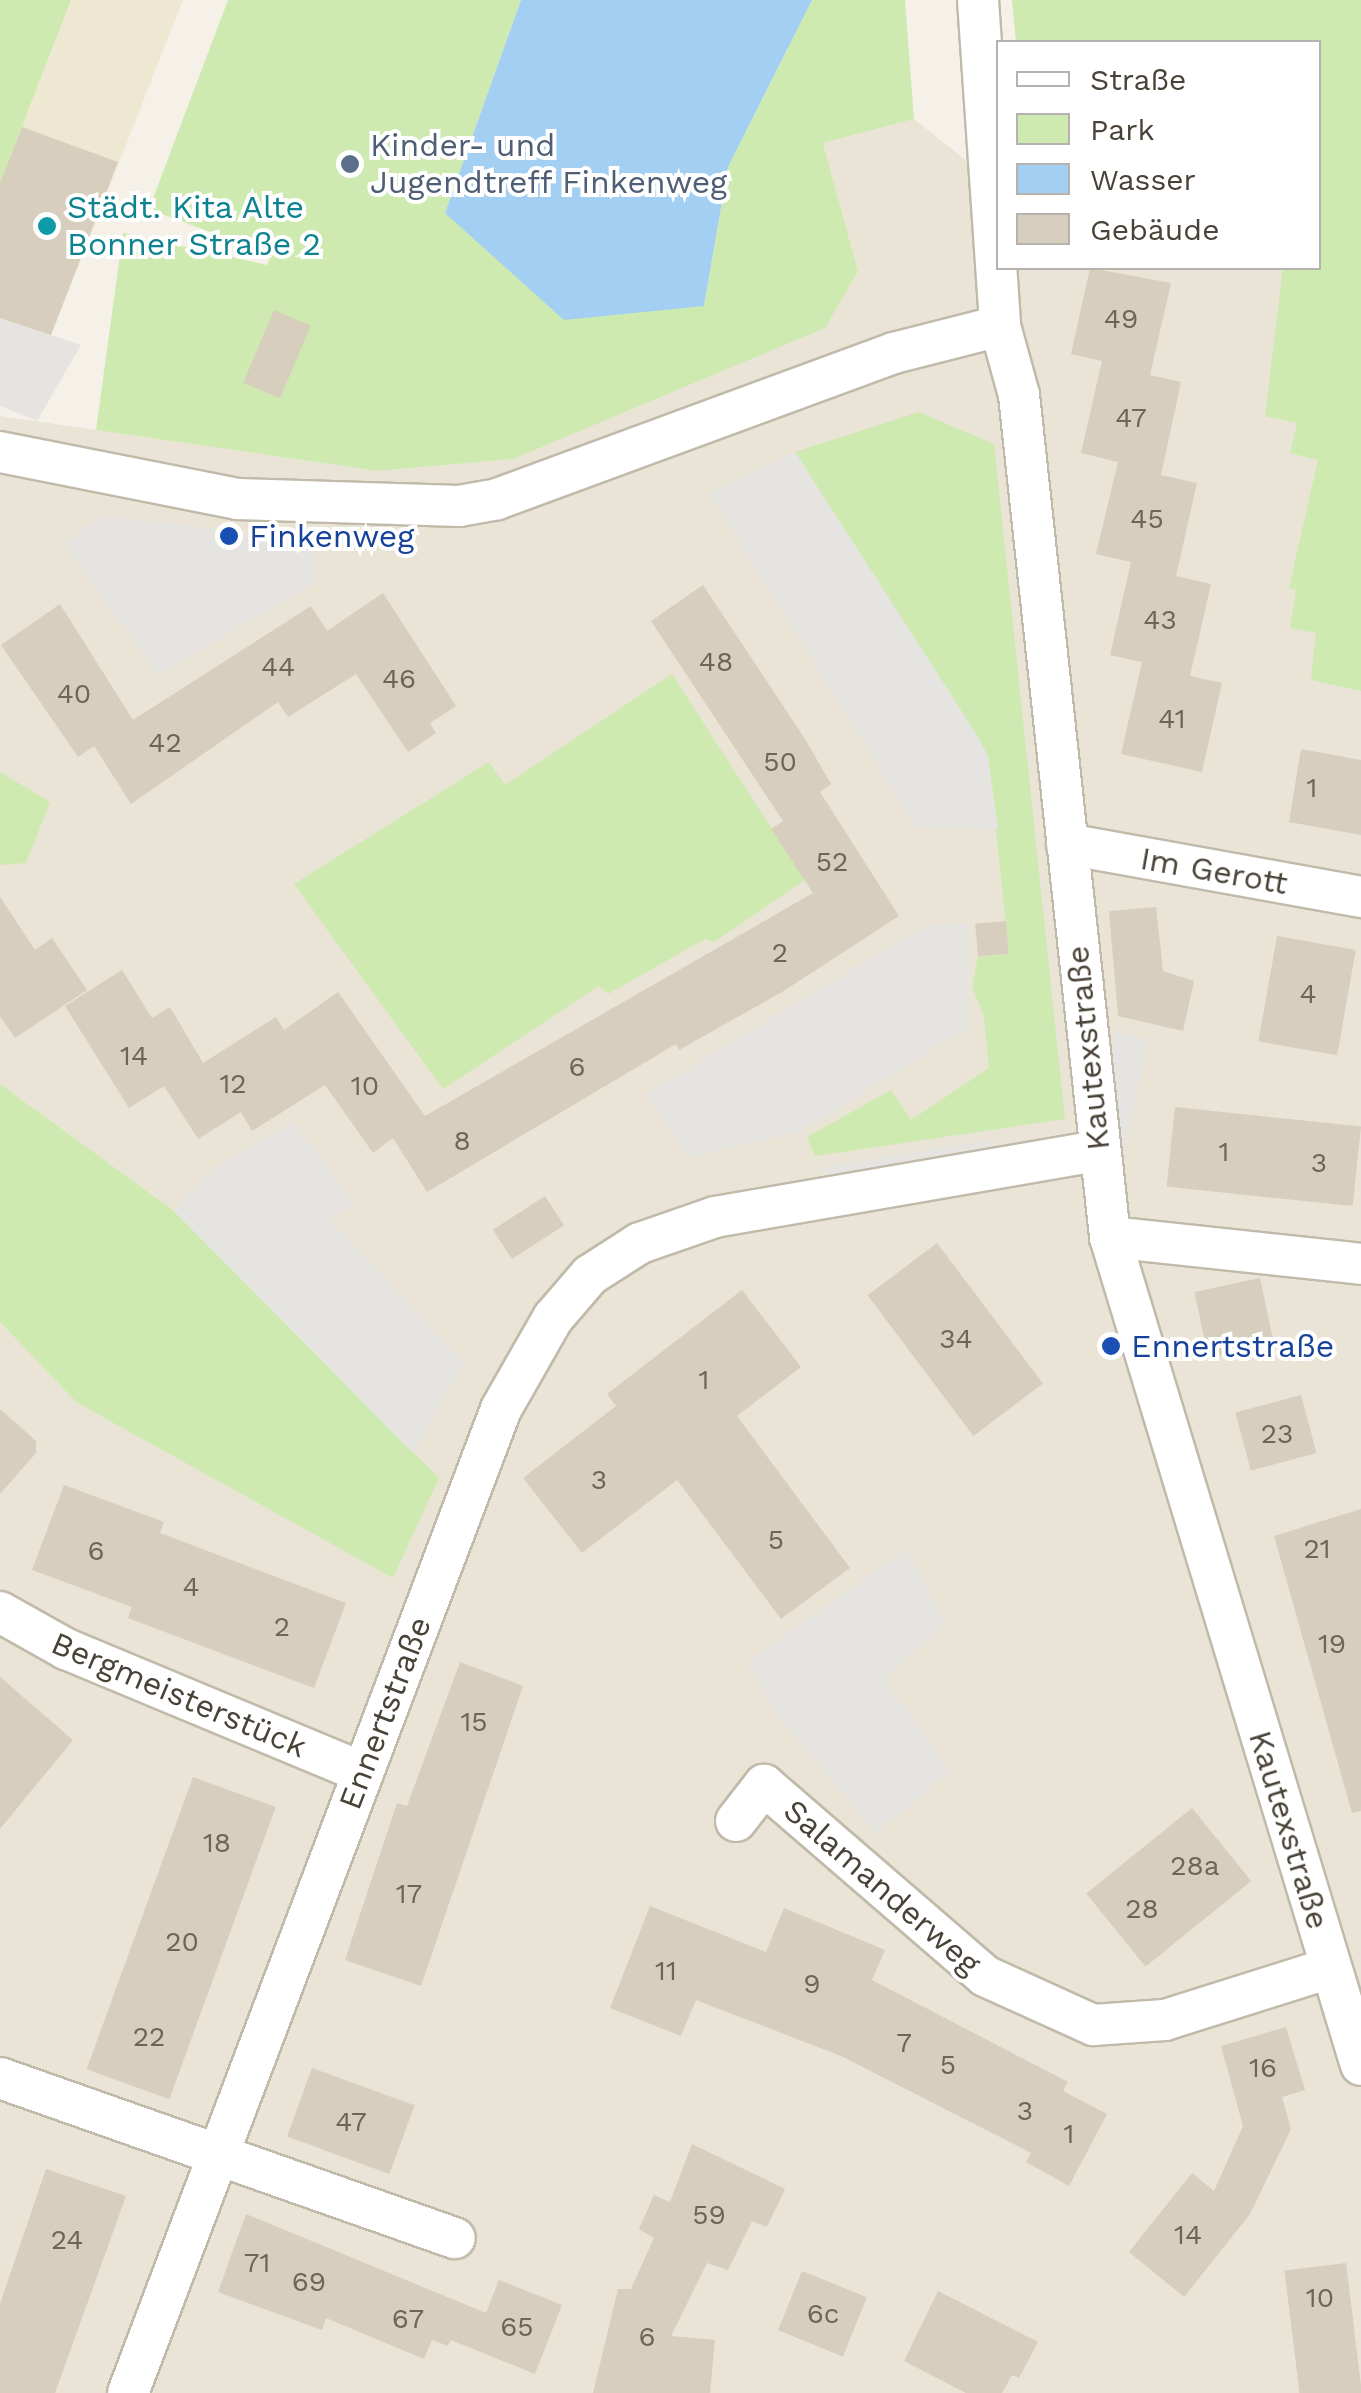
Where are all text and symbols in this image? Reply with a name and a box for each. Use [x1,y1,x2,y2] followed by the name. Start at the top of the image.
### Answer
[996,40,1321,270] legend
[1090,62,1186,97] text: Straße
[1090,112,1155,147] text: Park
[370,127,728,202] place label: Kinder- und Jugendtreff Finkenweg
[339,153,361,175] marker: Kinder- und Jugendtreff Finkenweg
[1090,162,1196,197] text: Wasser
[67,189,322,264] place label: Städt. Kita Alte Bonner Straße 2
[1090,212,1219,247] text: Gebäude
[36,215,58,237] marker: Städt. Kita Alte Bonner Straße 2
[1104,302,1138,336] house number: 49
[1115,401,1147,435] house number: 47
[1130,502,1164,536] house number: 45
[249,517,414,555] place label: Finkenweg
[218,525,240,547] marker: Finkenweg
[1143,603,1177,637] house number: 43
[699,645,733,679] house number: 48
[261,650,295,684] house number: 44
[382,662,416,696] house number: 46
[57,677,91,711] house number: 40
[1158,702,1186,736] house number: 41
[148,726,182,760] house number: 42
[763,745,797,779] house number: 50
[1307,771,1317,805] house number: 1
[1138,839,1290,903] street label: Im Gerott
[816,845,848,879] house number: 52
[772,936,788,970] house number: 2
[1058,944,1118,1152] street label: Kautexstraße
[1299,977,1317,1011] house number: 4
[120,1039,148,1073] house number: 14
[568,1050,586,1084] house number: 6
[219,1067,247,1101] house number: 12
[351,1069,379,1103] house number: 10
[453,1124,471,1158] house number: 8
[1219,1135,1229,1169] house number: 1
[1311,1146,1327,1180] house number: 3
[939,1322,973,1356] house number: 34
[1131,1327,1334,1365] place label: Ennertstraße
[1100,1335,1122,1357] marker: Ennertstraße
[699,1363,709,1397] house number: 1
[1261,1417,1293,1451] house number: 23
[591,1463,607,1497] house number: 3
[768,1523,784,1557] house number: 5
[1303,1532,1331,1566] house number: 21
[87,1534,105,1568] house number: 6
[182,1570,200,1604] house number: 4
[274,1610,290,1644] house number: 2
[331,1611,439,1815] street label: Ennertstraße
[46,1624,312,1766] street label: Bergmeisterstück
[1318,1627,1346,1661] house number: 19
[460,1705,488,1739] house number: 15
[1241,1726,1337,1934] street label: Kautexstraße
[776,1791,988,1983] street label: Salamanderweg
[203,1826,231,1860] house number: 18
[1170,1849,1220,1883] house number: 28a
[396,1877,422,1911] house number: 17
[1125,1892,1159,1926] house number: 28
[165,1925,199,1959] house number: 20
[655,1954,677,1988] house number: 11
[803,1967,821,2001] house number: 9
[133,2020,165,2054] house number: 22
[896,2026,912,2060] house number: 7
[940,2048,956,2082] house number: 5
[1249,2051,1277,2085] house number: 16
[1017,2094,1033,2128] house number: 3
[335,2105,367,2139] house number: 47
[1064,2117,1074,2151] house number: 1
[692,2198,726,2232] house number: 59
[1174,2218,1202,2252] house number: 14
[51,2223,83,2257] house number: 24
[244,2246,270,2280] house number: 71
[292,2265,326,2299] house number: 69
[1306,2281,1334,2315] house number: 10
[807,2297,839,2331] house number: 6c
[392,2302,424,2336] house number: 67
[500,2310,534,2344] house number: 65
[638,2320,656,2354] house number: 6

